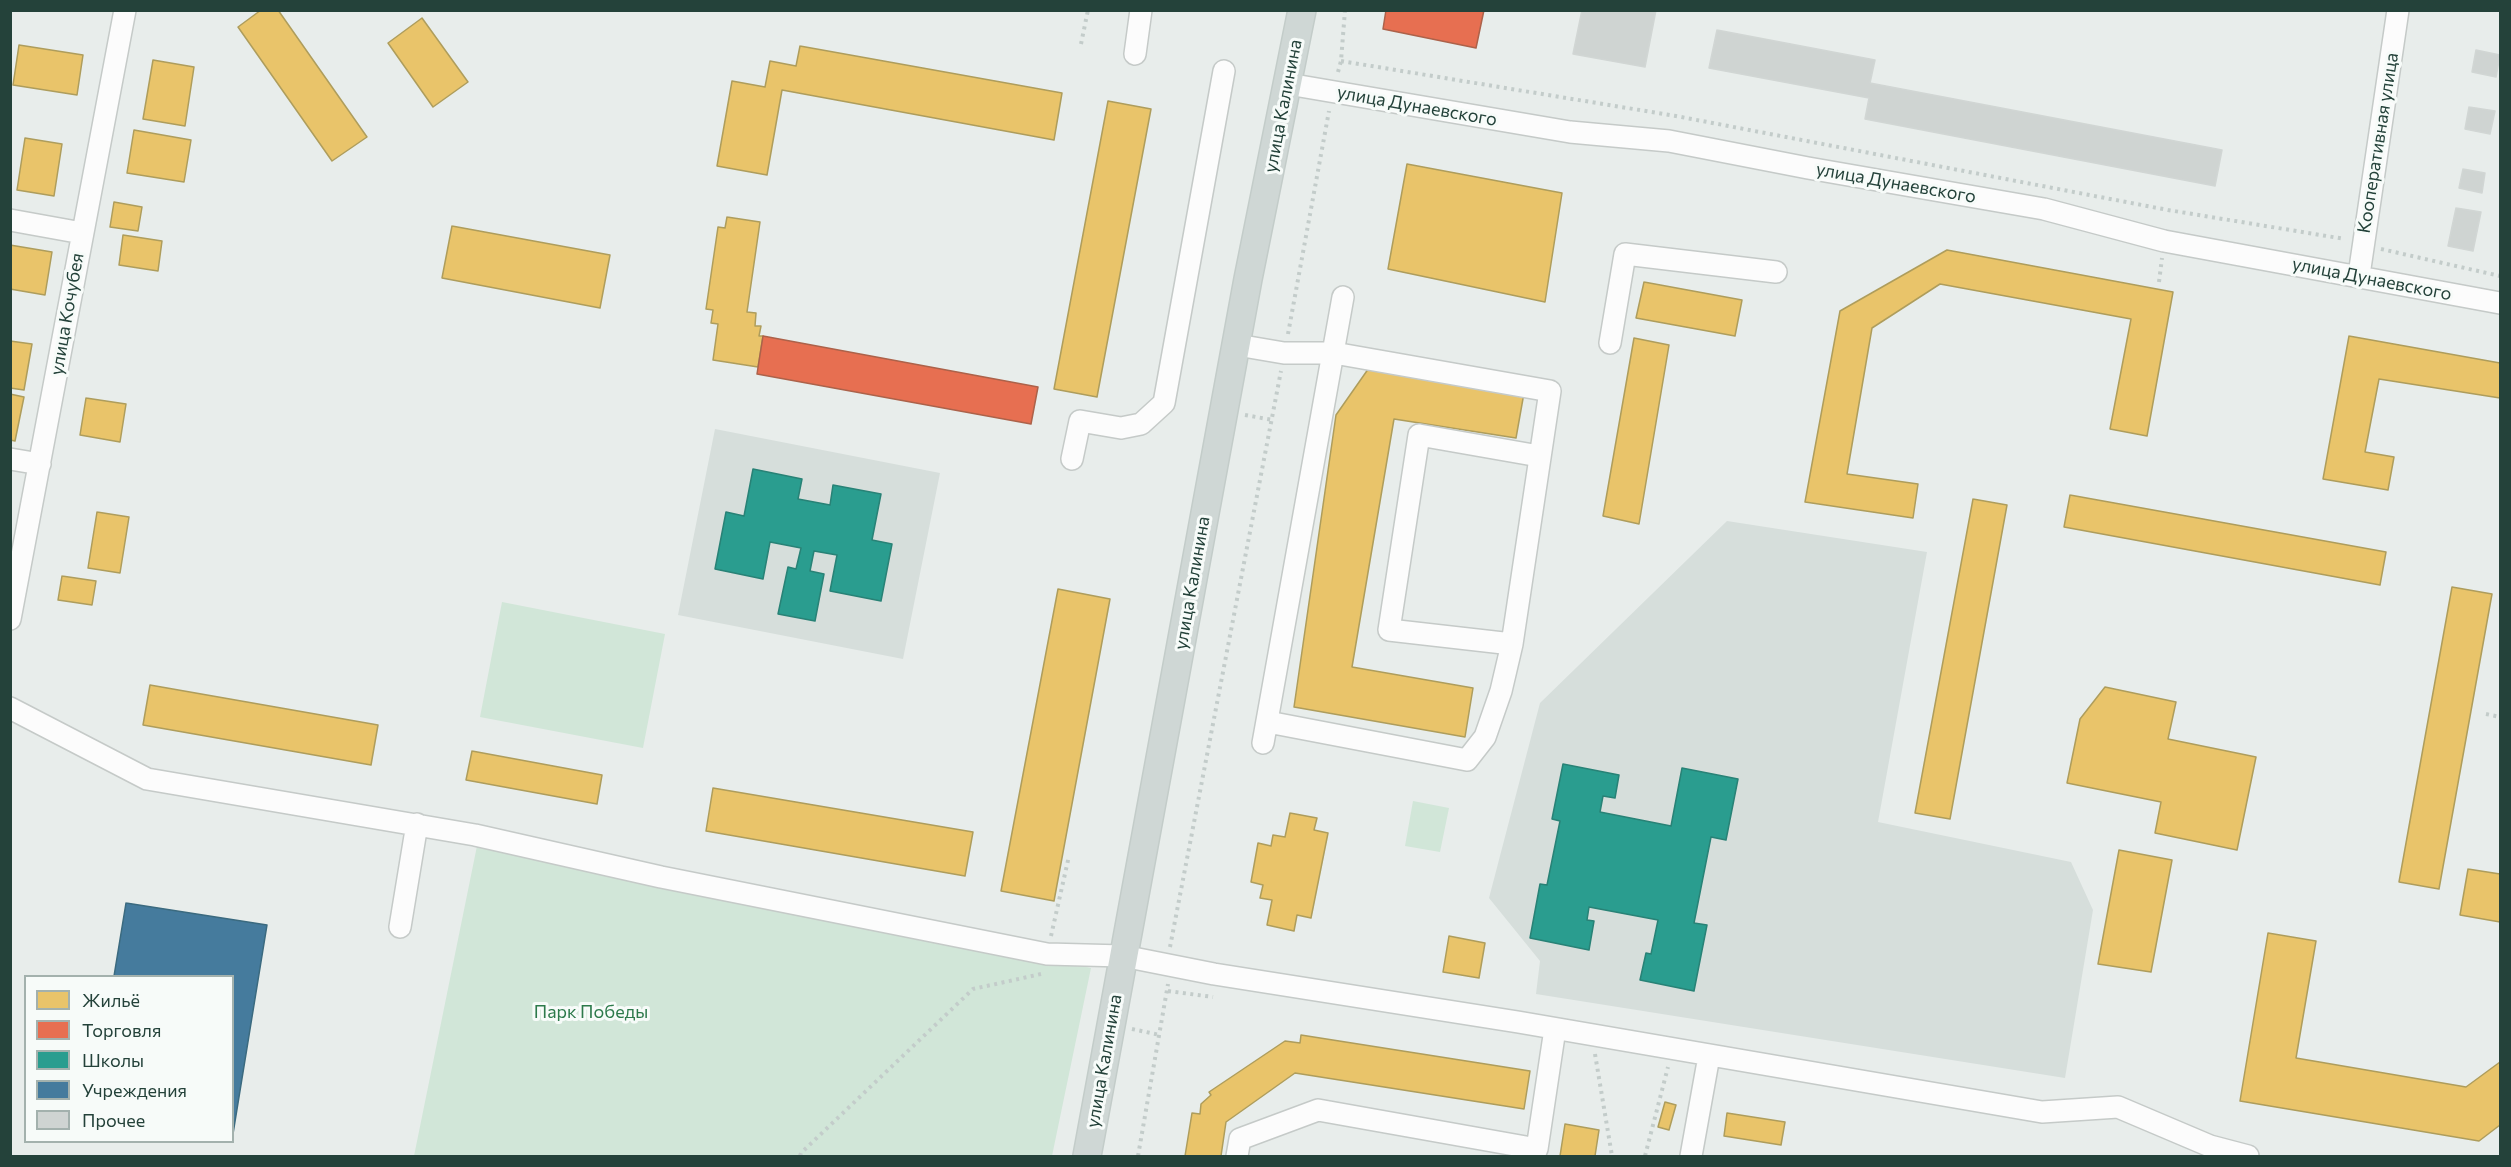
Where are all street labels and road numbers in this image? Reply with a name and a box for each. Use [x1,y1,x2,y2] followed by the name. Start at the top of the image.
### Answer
[1260,38,1306,174] street label: улица Калинина
[2353,51,2403,235] street label: Кооперативная улица
[1335,81,1499,131] street label: улица Дунаевского
[1814,158,1978,208] street label: улица Дунаевского
[46,251,88,377] street label: улица Кочубея
[2290,253,2454,305] street label: улица Дунаевского
[1170,515,1214,651] street label: улица Калинина
[1082,993,1126,1129] street label: улица Калинина

